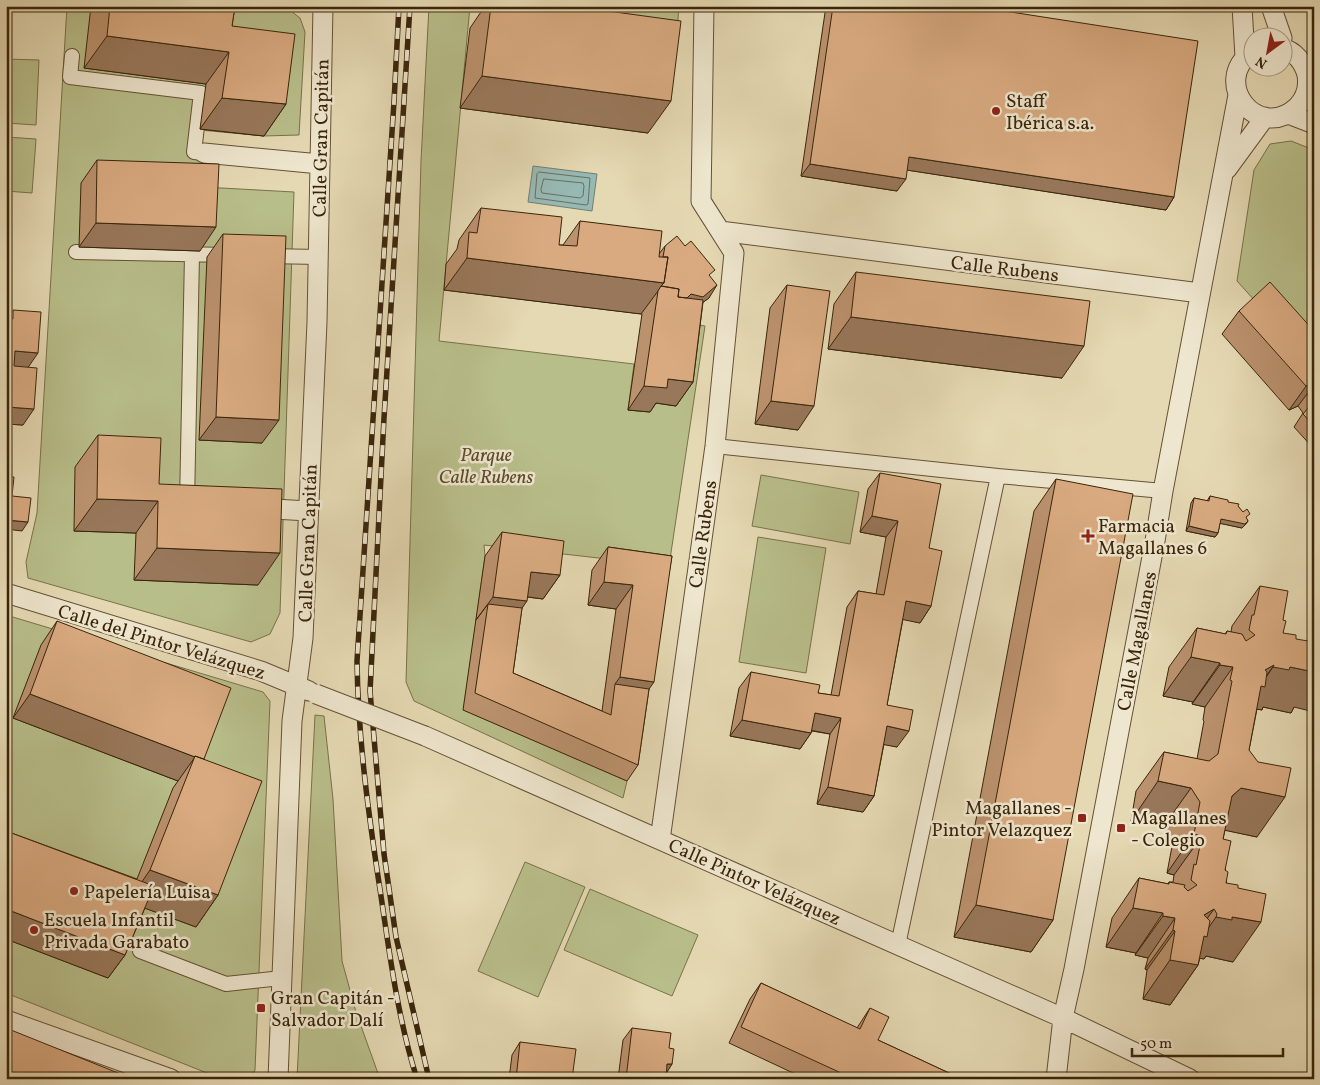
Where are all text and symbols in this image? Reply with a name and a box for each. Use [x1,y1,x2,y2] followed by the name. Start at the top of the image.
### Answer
[1242,28,1292,78] north arrow
[1253,51,1271,73] text: N
[308,59,336,217] street label: Calle Gran Capitán
[1006,89,1094,137] place label: Staff Ibérica s.a.
[990,105,1002,117] marker: Staff Ibérica s.a.
[949,250,1060,290] street label: Calle Rubens
[439,443,533,491] park label: Parque Calle Rubens
[293,463,325,623] street label: Calle Gran Capitán
[684,479,724,590] street label: Calle Rubens
[1098,514,1207,562] place label: Farmacia Magallanes 6
[1082,530,1094,542] marker: Farmacia Magallanes 6
[1112,569,1164,713] street label: Calle Magallanes
[55,599,268,687] street label: Calle del Pintor Velázquez
[932,796,1072,844] place label: Magallanes - Pintor Velazquez
[1131,806,1227,854] place label: Magallanes - Colegio
[1076,812,1088,824] marker: Magallanes - Pintor Velazquez
[1115,822,1127,834] marker: Magallanes - Colegio
[664,833,845,933] street label: Calle Pintor Velázquez
[84,880,211,906] place label: Papelería Luisa
[68,885,80,897] marker: Papelería Luisa
[44,908,189,956] place label: Escuela Infantil Privada Garabato
[28,924,40,936] marker: Escuela Infantil Privada Garabato
[271,986,395,1034] place label: Gran Capitán - Salvador Dalí
[255,1002,267,1014] marker: Gran Capitán - Salvador Dalí
[1132,1025,1284,1057] scale bar
[1140,1034,1172,1055] text: 50 m

